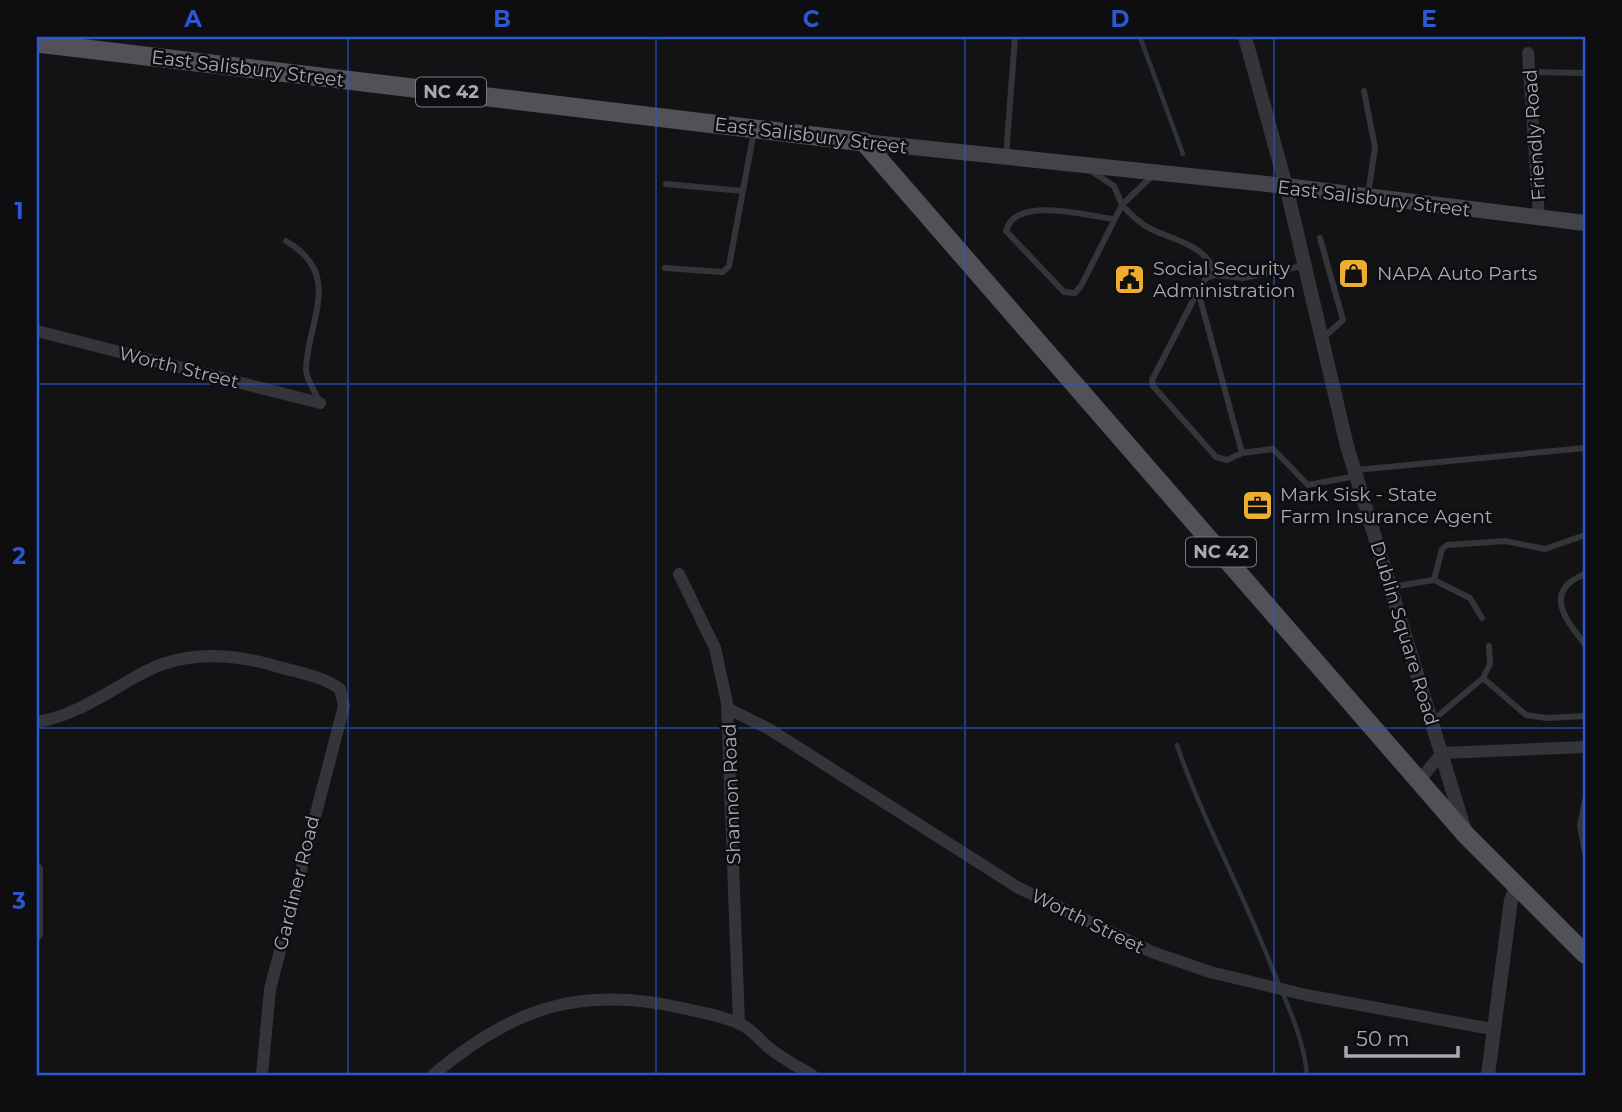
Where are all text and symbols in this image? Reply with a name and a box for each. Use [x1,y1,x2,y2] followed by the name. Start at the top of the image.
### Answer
[183,5,202,33] text: A
[493,5,511,33] text: B
[803,5,820,33] text: C
[1111,5,1130,33] text: D
[1421,5,1437,33] text: E
[150,45,346,92] street label: East Salisbury Street
[1518,69,1551,201] street label: Friendly Road
[416,78,486,106] road number: NC 42
[713,112,909,159] street label: East Salisbury Street
[1276,175,1472,222] street label: East Salisbury Street
[14,197,24,225] text: 1
[1337,256,1371,290] shop icon: NAPA Auto Parts
[1153,257,1295,302] place label: Social Security Administration
[1113,262,1147,296] public building icon: Social Security Administration
[1377,262,1537,285] place label: NAPA Auto Parts
[116,341,242,394] street label: Worth Street
[1280,483,1493,528] place label: Mark Sisk - State Farm Insurance Agent
[1240,488,1274,522] office icon: Mark Sisk - State Farm Insurance Agent
[1186,538,1256,566] road number: NC 42
[1366,538,1444,728] street label: Dublin Square Road
[12,542,26,570] text: 2
[718,723,745,865] street label: Shannon Road
[269,813,324,953] street label: Gardiner Road
[1028,884,1148,959] street label: Worth Street
[11,887,26,915] text: 3
[1346,1014,1458,1058] scale bar
[1356,1026,1410,1051] text: 50 m

